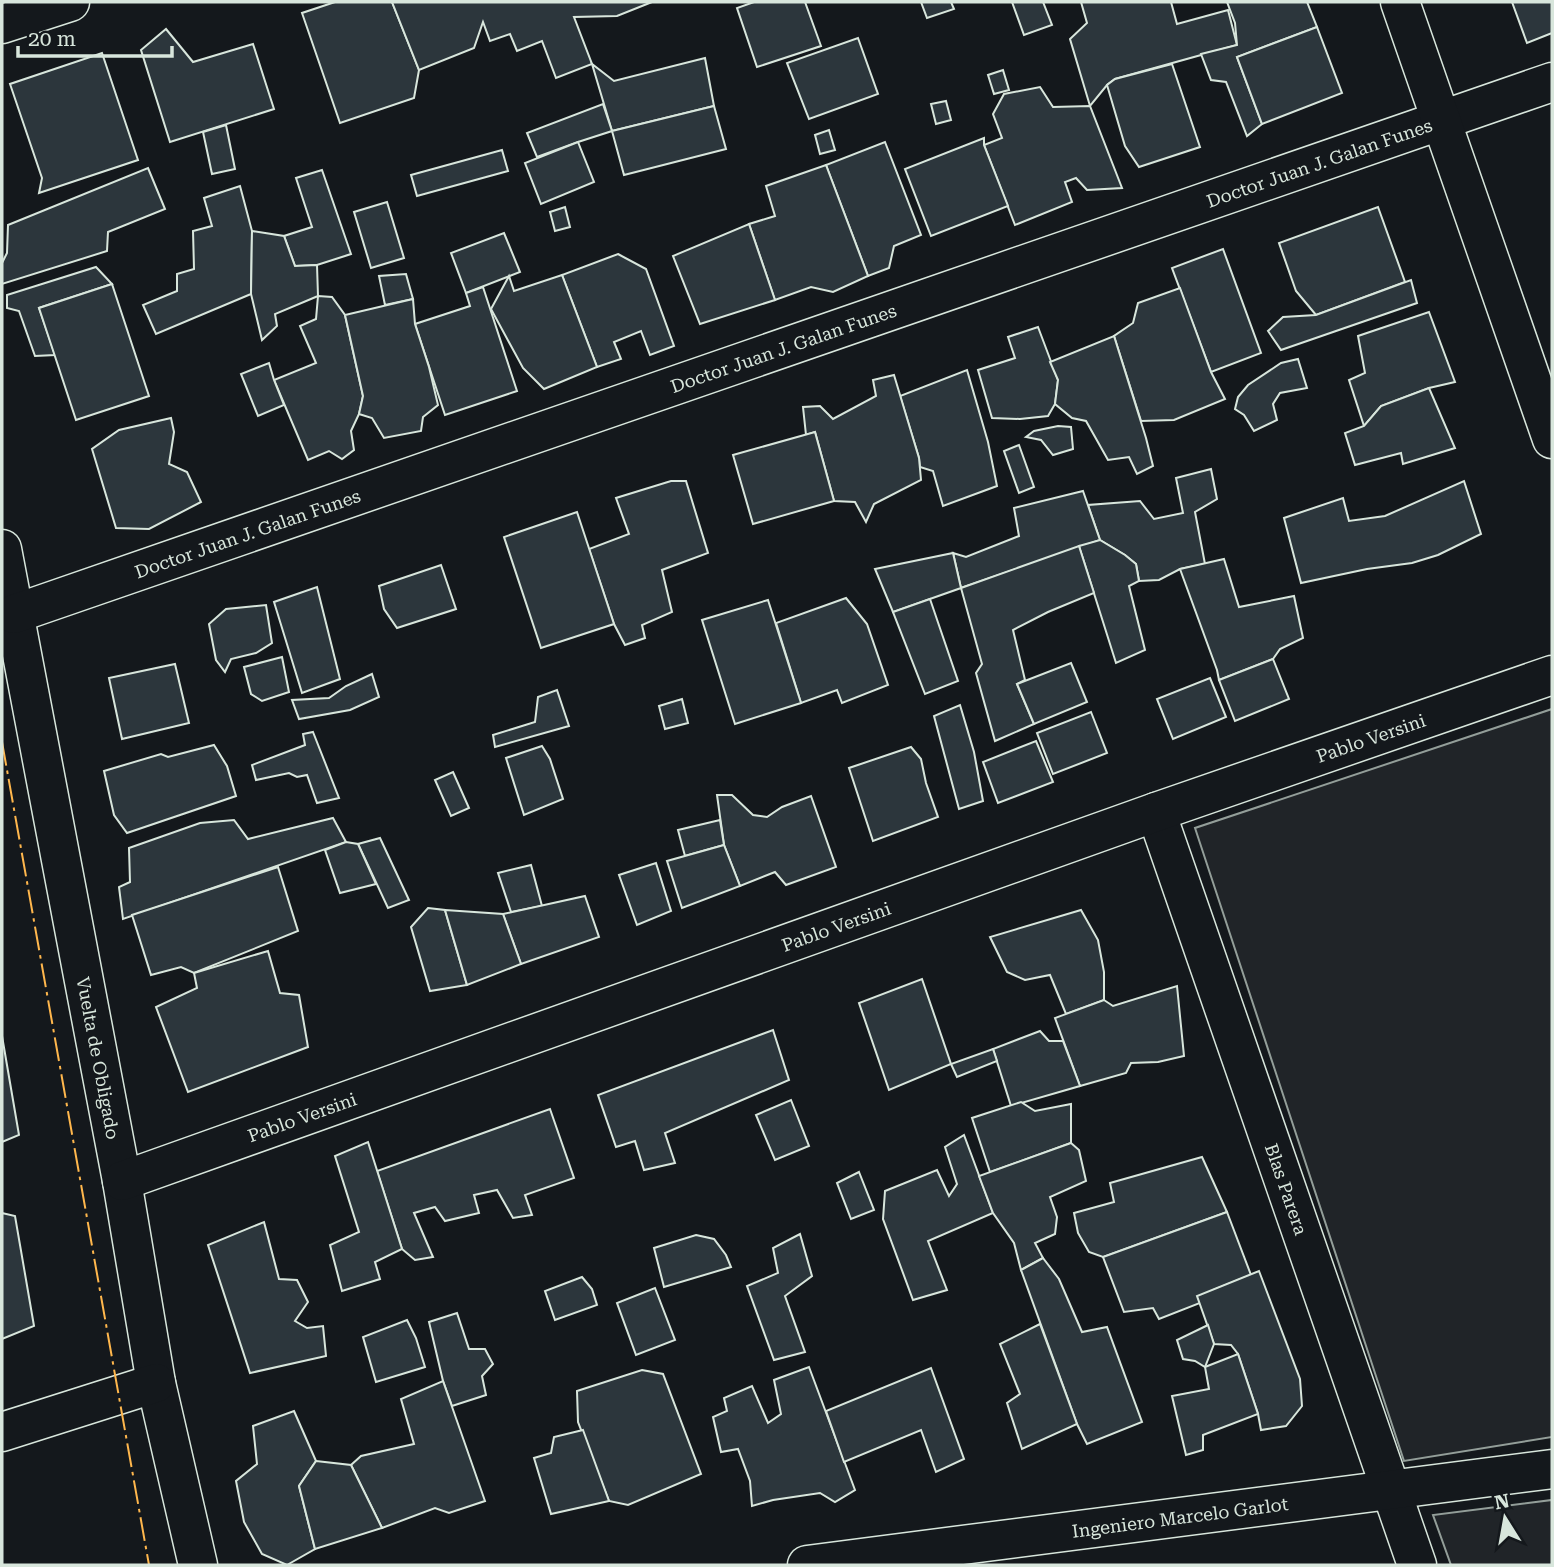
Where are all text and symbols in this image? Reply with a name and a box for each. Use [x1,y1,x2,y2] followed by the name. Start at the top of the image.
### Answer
[18,14,172,58] scale bar
[28,27,76,51] text: 20 m
[1203,114,1435,211] street label: Doctor Juan J. Galan Funes
[668,299,899,397] street label: Doctor Juan J. Galan Funes
[132,485,363,582] street label: Doctor Juan J. Galan Funes
[1313,709,1428,766] street label: Pablo Versini
[779,897,893,955] street label: Pablo Versini
[73,975,124,1141] street label: Vuelta de Obligado
[245,1088,359,1146] street label: Pablo Versini
[1261,1140,1312,1238] street label: Blas Parera
[1470,1483,1540,1553] north arrow
[1492,1489,1512,1514] text: N
[1071,1493,1290,1541] street label: Ingeniero Marcelo Garlot

